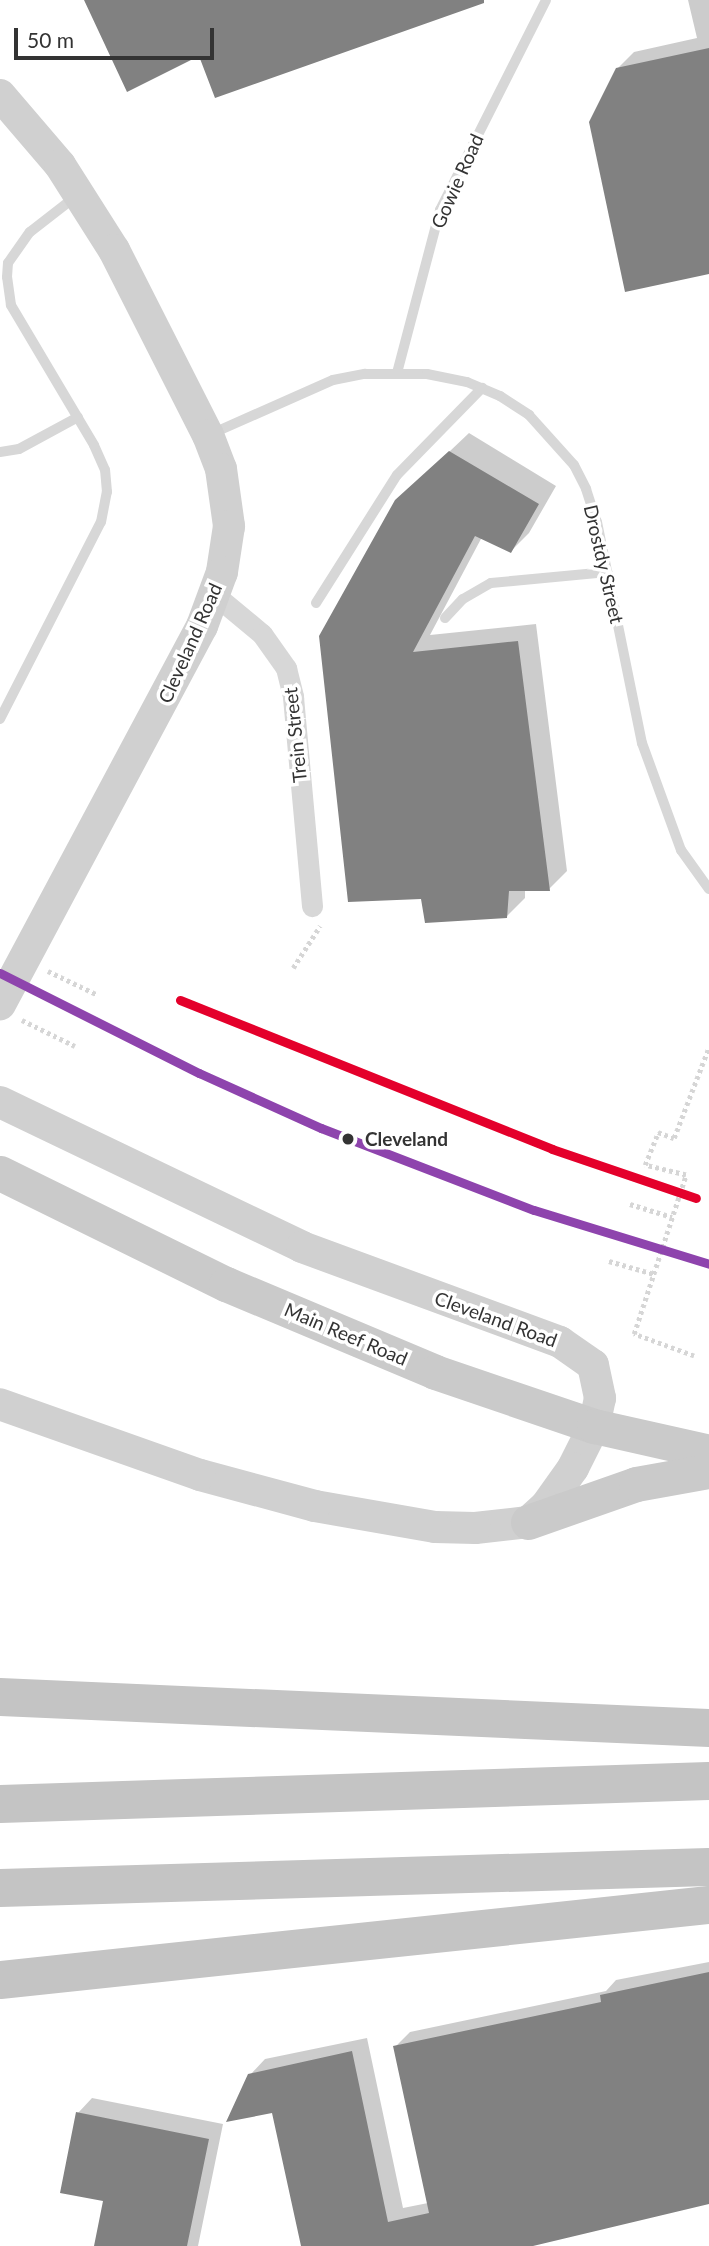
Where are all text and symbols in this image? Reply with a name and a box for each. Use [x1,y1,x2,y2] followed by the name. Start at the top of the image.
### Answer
[18,14,217,58] scale bar
[27,27,74,52] text: 50 m
[426,130,488,232] street label: Gowie Road
[579,502,629,626] street label: Drostdy Street
[153,580,227,706] street label: Cleveland Road
[279,686,311,784] street label: Trein Street
[337,1128,359,1150] marker: Cleveland
[365,1128,448,1150] place label: Cleveland
[432,1286,560,1352] street label: Cleveland Road
[281,1298,411,1370] street label: Main Reef Road

